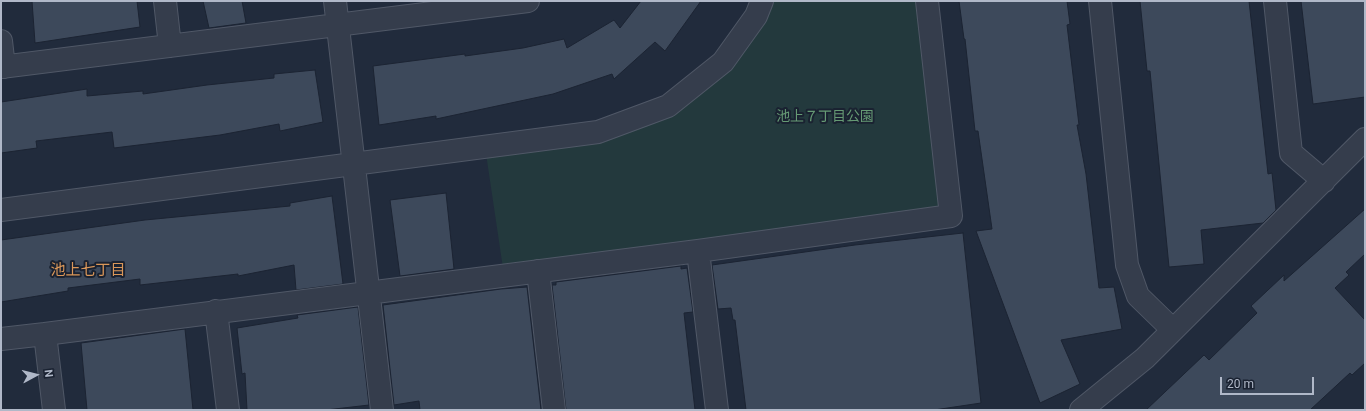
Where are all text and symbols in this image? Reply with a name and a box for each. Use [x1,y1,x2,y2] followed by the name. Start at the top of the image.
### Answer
[776,109,874,125] park label: 池上７丁目公園
[51,262,125,280] district label: 池上七丁目
[16,355,56,395] north arrow
[41,369,55,378] text: N
[1222,369,1316,395] scale bar
[1227,377,1254,391] text: 20 m

